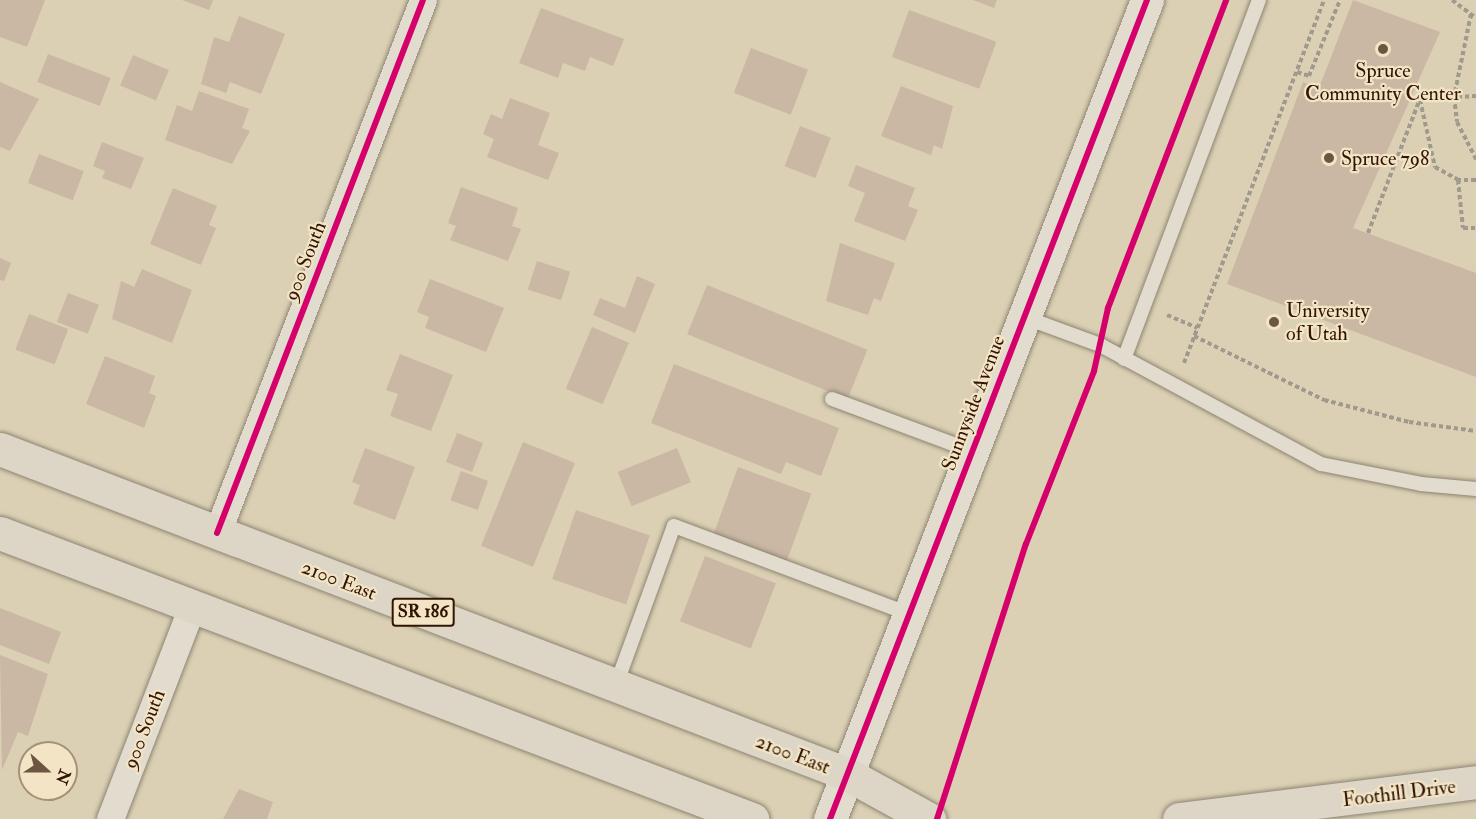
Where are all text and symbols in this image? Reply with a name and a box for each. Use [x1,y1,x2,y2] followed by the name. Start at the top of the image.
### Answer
[1376,42,1390,56] marker: Spruce Community Center
[1305,58,1461,105] place label: Spruce Community Center
[1341,146,1429,170] place label: Spruce 798
[1322,151,1336,165] marker: Spruce 798
[279,218,331,304] street label: 900 South
[1286,298,1369,345] place label: University of Utah
[1267,315,1281,329] marker: University of Utah
[936,332,1010,474] street label: Sunnyside Avenue
[298,555,380,605] street label: 2100 East
[392,597,454,627] road number: SR 186
[118,686,170,772] street label: 900 South
[752,729,834,779] street label: 2100 East
[18,741,78,801] north arrow
[51,766,75,787] text: N
[1341,774,1457,812] street label: Foothill Drive

